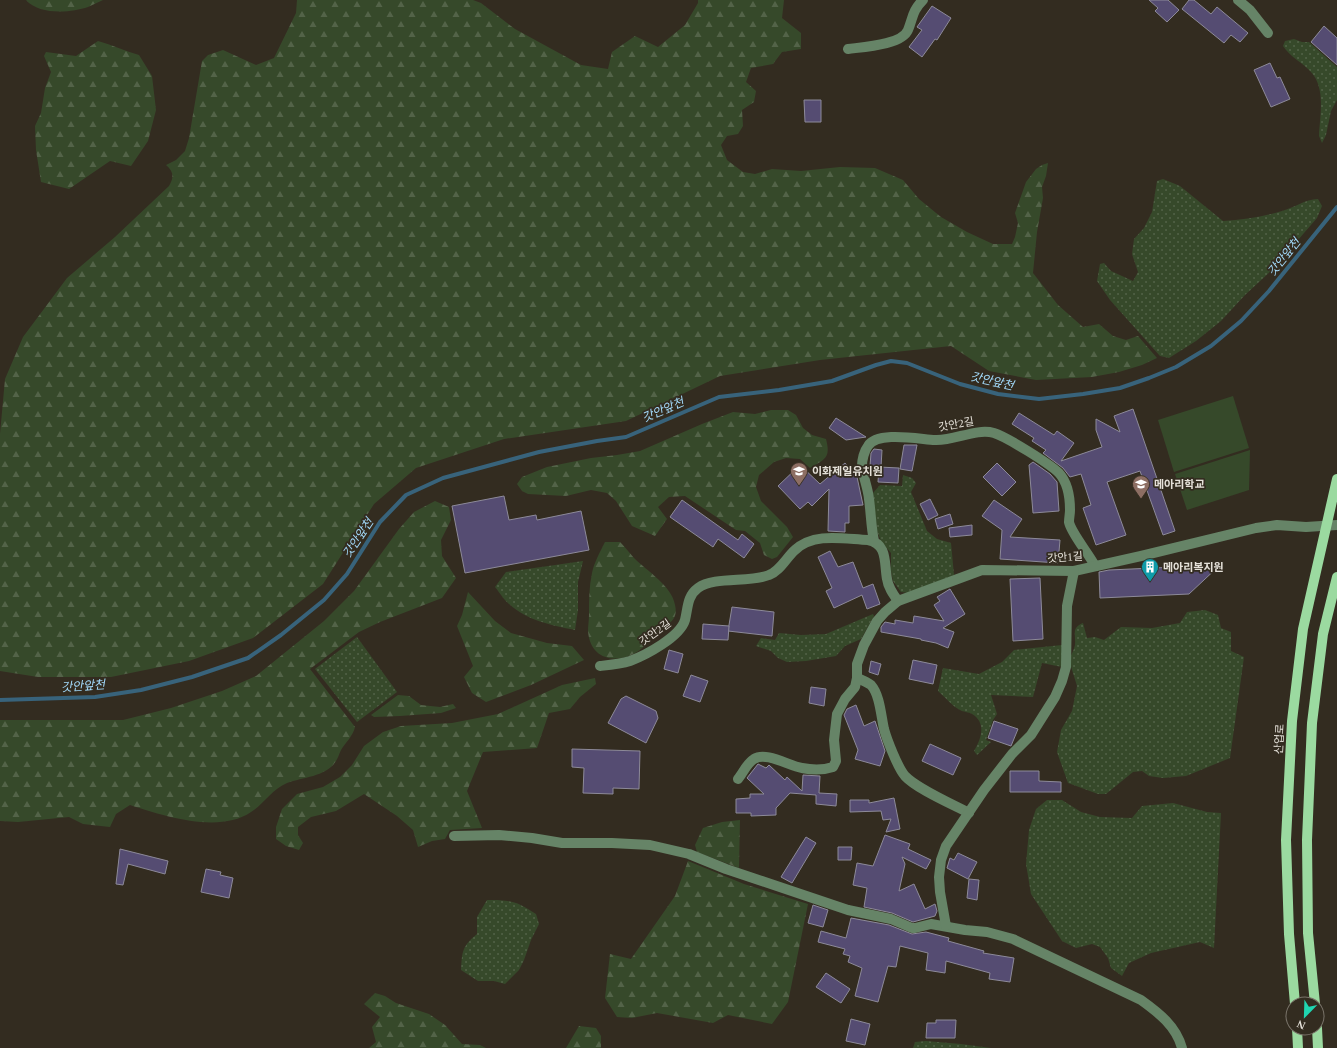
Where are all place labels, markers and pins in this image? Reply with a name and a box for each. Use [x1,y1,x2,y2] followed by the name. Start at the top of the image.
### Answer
[789,461,809,486] school or university icon: 이화제일유치원
[812,465,883,477] place label: 이화제일유치원
[1131,474,1151,499] school or university icon: 메아리학교
[1154,478,1205,490] place label: 메아리학교
[1140,557,1160,582] building icon: 메아리복지원
[1163,561,1224,573] place label: 메아리복지원

